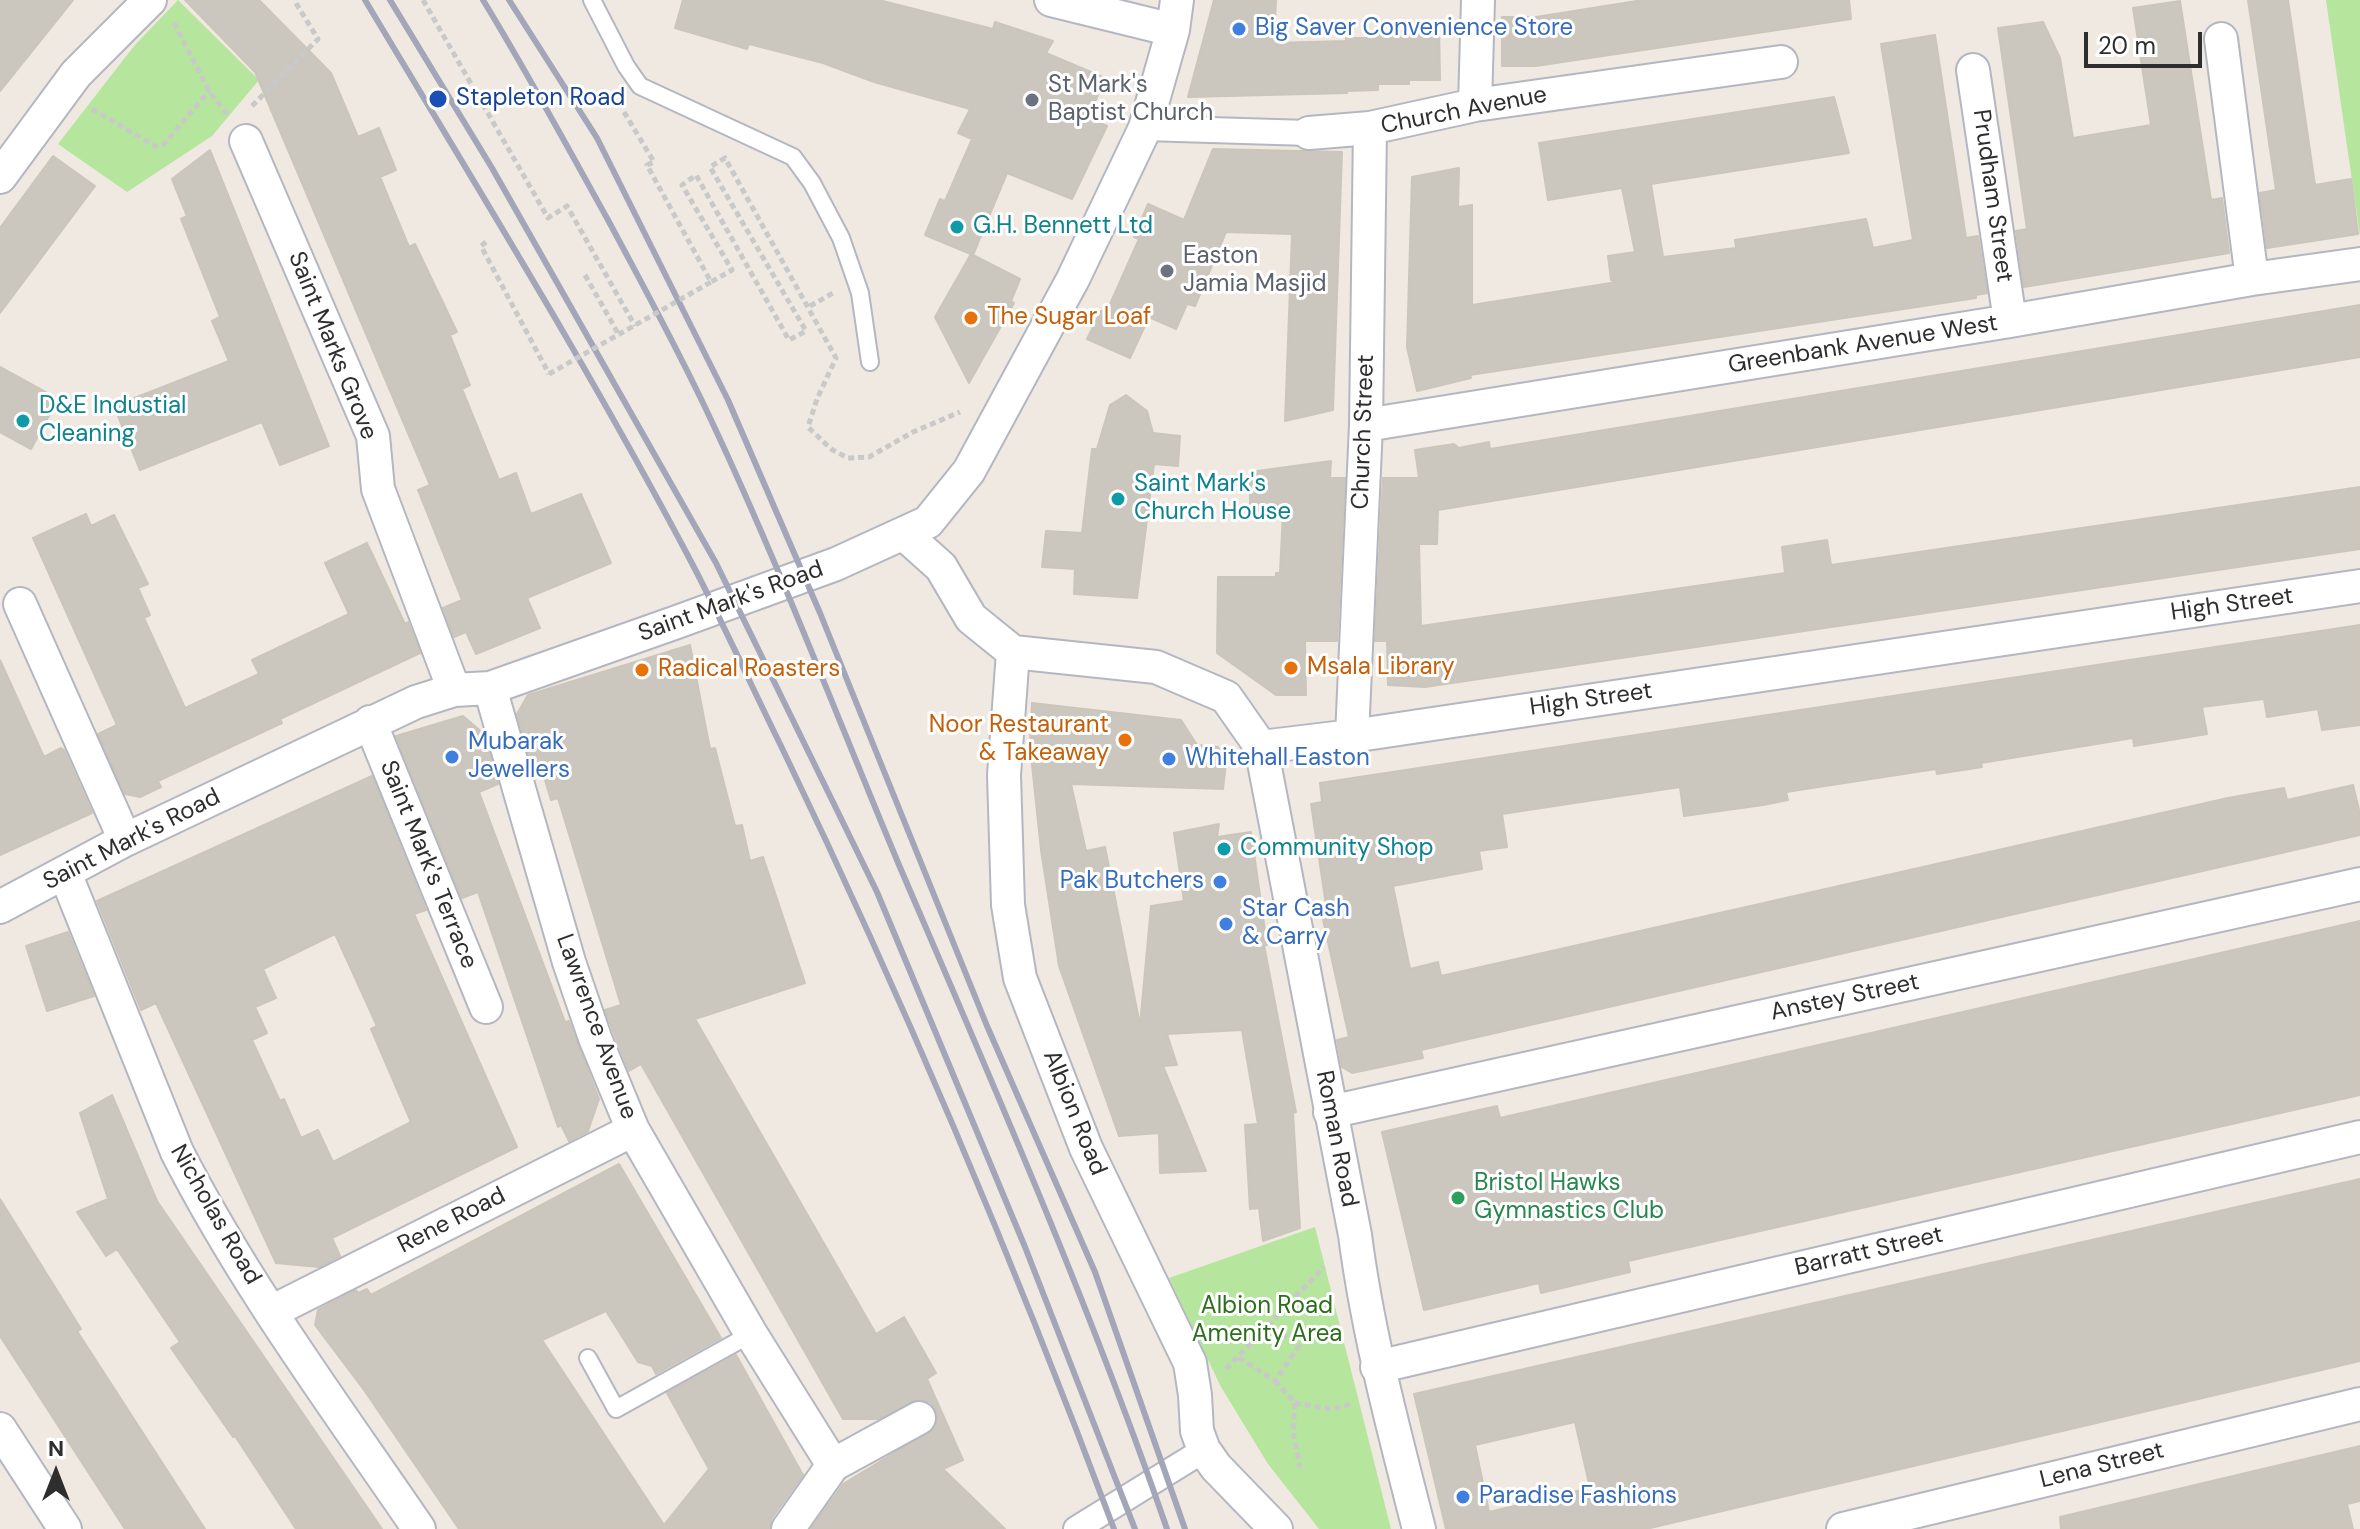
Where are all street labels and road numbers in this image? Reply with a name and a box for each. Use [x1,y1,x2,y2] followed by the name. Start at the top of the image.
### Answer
[1378,81,1550,141] street label: Church Avenue
[1966,108,2018,284] street label: Prudham Street
[281,248,383,444] street label: Saint Marks Grove
[1726,309,2000,381] street label: Greenbank Avenue West
[1347,354,1381,510] street label: Church Street
[635,555,827,649] street label: Saint Mark's Road
[2169,582,2295,628] street label: High Street
[1528,677,1654,723] street label: High Street
[373,757,483,973] street label: Saint Mark's Terrace
[39,783,225,897] street label: Saint Mark's Road
[549,931,643,1123] street label: Lawrence Avenue
[1768,968,1922,1028] street label: Anstey Street
[1036,1046,1112,1180] street label: Albion Road
[1309,1068,1363,1210] street label: Roman Road
[163,1140,267,1290] street label: Nicholas Road
[393,1182,511,1260] street label: Rene Road
[1792,1221,1946,1283] street label: Barratt Street
[2037,1437,2167,1495] street label: Lena Street

